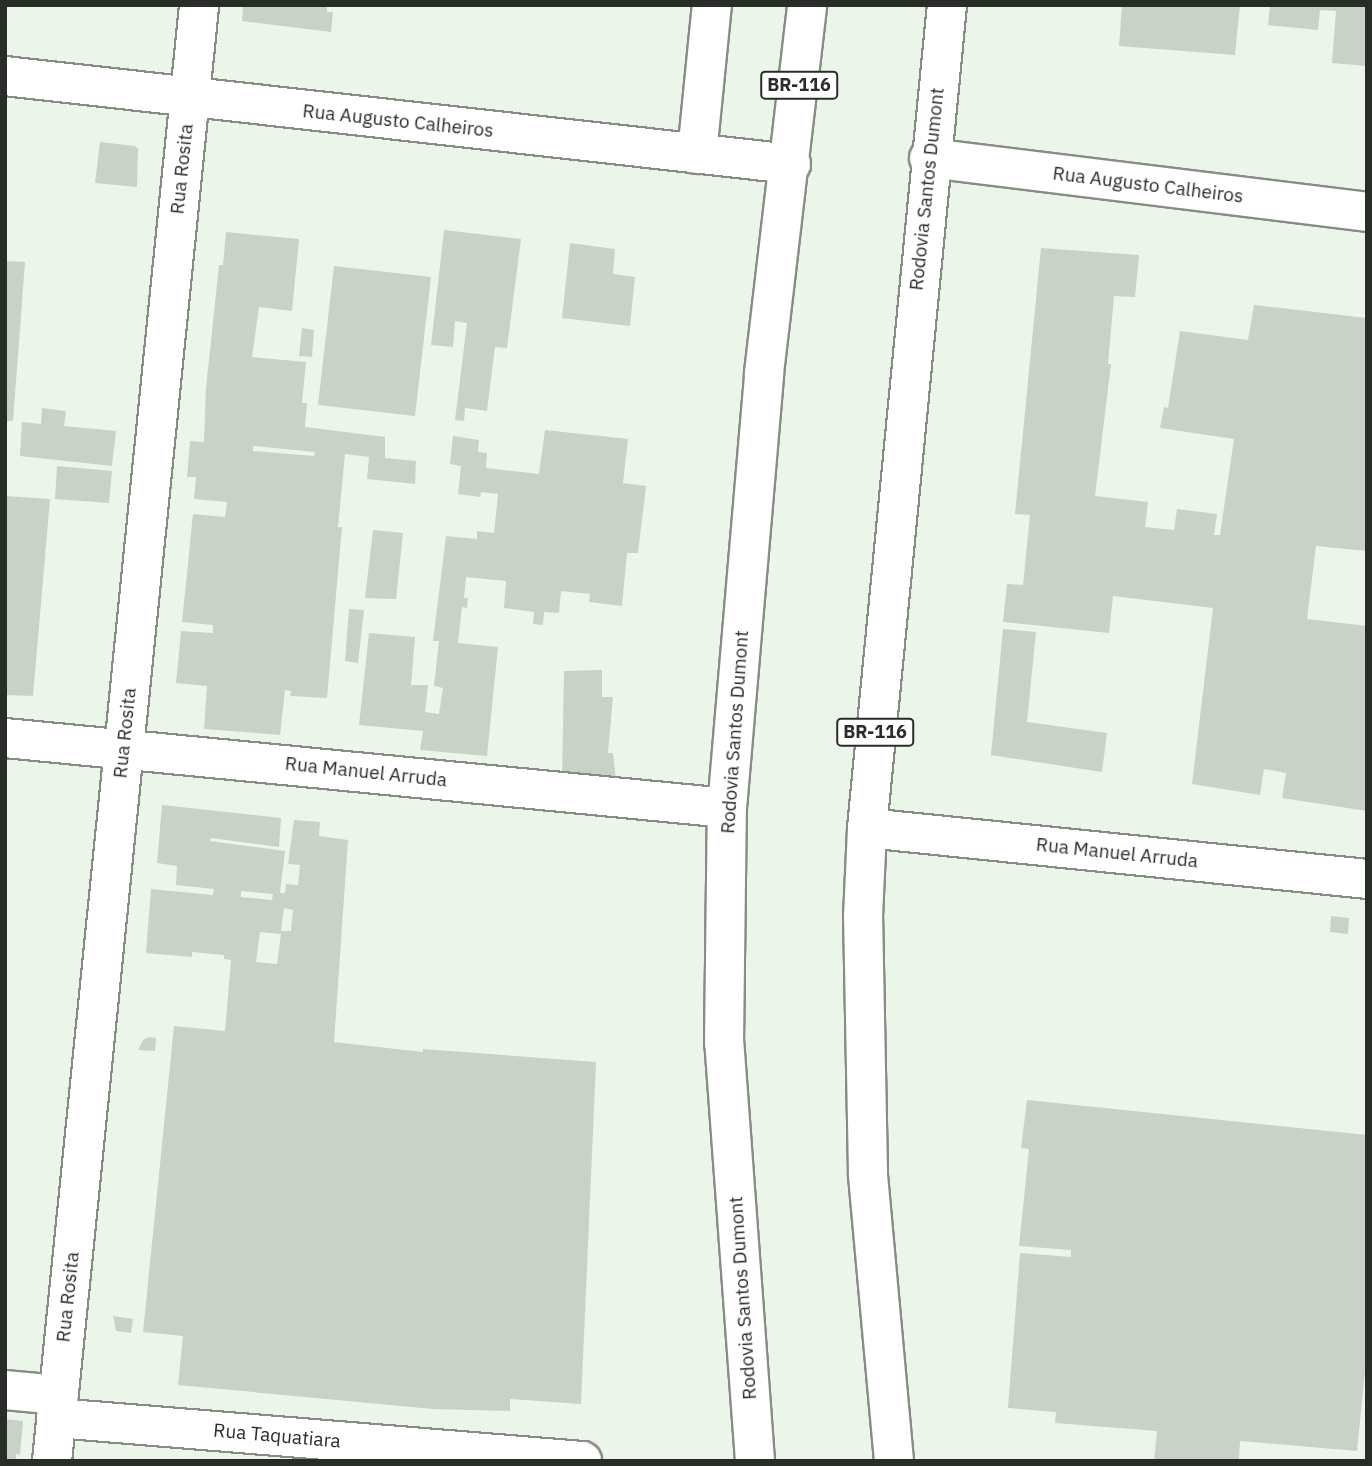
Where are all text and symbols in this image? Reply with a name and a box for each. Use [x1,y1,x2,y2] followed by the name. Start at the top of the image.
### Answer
[759,70,839,100] road number: BR-116
[905,86,949,292] street label: Rodovia Santos Dumont
[301,100,495,142] street label: Rua Augusto Calheiros
[166,123,198,215] street label: Rua Rosita
[1051,162,1245,208] street label: Rua Augusto Calheiros
[717,629,753,835] street label: Rodovia Santos Dumont
[109,687,141,779] street label: Rua Rosita
[835,718,915,746] road number: BR-116
[284,752,448,792] street label: Rua Manuel Arruda
[1035,833,1199,873] street label: Rua Manuel Arruda
[725,1195,761,1401] street label: Rodovia Santos Dumont
[52,1251,84,1343] street label: Rua Rosita
[212,1419,342,1453] street label: Rua Taquatiara

